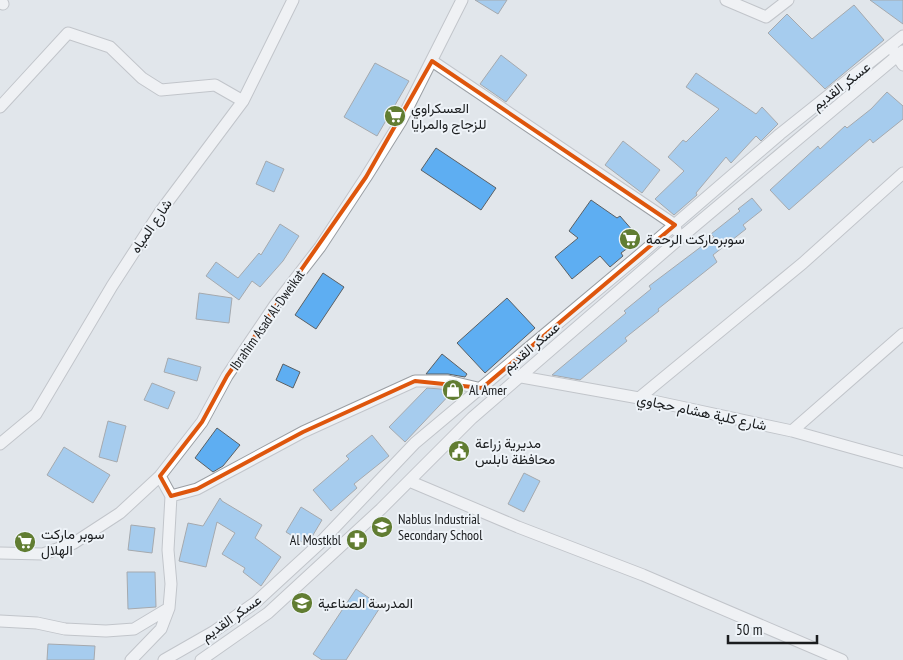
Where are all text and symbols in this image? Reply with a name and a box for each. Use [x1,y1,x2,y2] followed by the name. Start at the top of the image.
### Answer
[808,57,874,115] street label: عسكر القديم
[411,99,486,135] place label: العسكراوي للزجاج والمرايا
[383,104,407,128] supermarket icon: العسكراوي للزجاج والمرايا
[126,195,177,258] street label: شارع المياه
[618,227,642,251] supermarket icon: سوبرماركت الرحمة
[646,230,745,248] place label: سوبرماركت الرحمة
[226,266,308,374] street label: Ibrahim Asad Al-Dweikat
[499,318,563,376] street label: عسكر القديم
[441,378,465,402] shop icon: Al Amer
[469,381,507,399] place label: Al Amer
[635,389,769,437] street label: شارع كلية هشام حجاوي
[475,434,555,468] place label: مديرية زراعة محافظة نابلس
[447,439,471,463] public building icon: مديرية زراعة محافظة نابلس
[398,510,483,544] place label: Nablus Industrial Secondary School
[370,515,394,539] school or university icon: Nablus Industrial Secondary School
[41,525,105,560] place label: سوبر ماركت الهلال
[345,528,369,552] pharmacy icon: Al Mostkbl
[13,530,37,554] supermarket icon: سوبر ماركت الهلال
[290,531,342,549] place label: Al Mostkbl
[197,591,265,645] street label: عسكر القديم
[290,591,314,615] school or university icon: المدرسة الصناعية
[318,594,413,612] place label: المدرسة الصناعية
[728,612,817,644] scale bar
[736,620,762,639] text: 50 m

